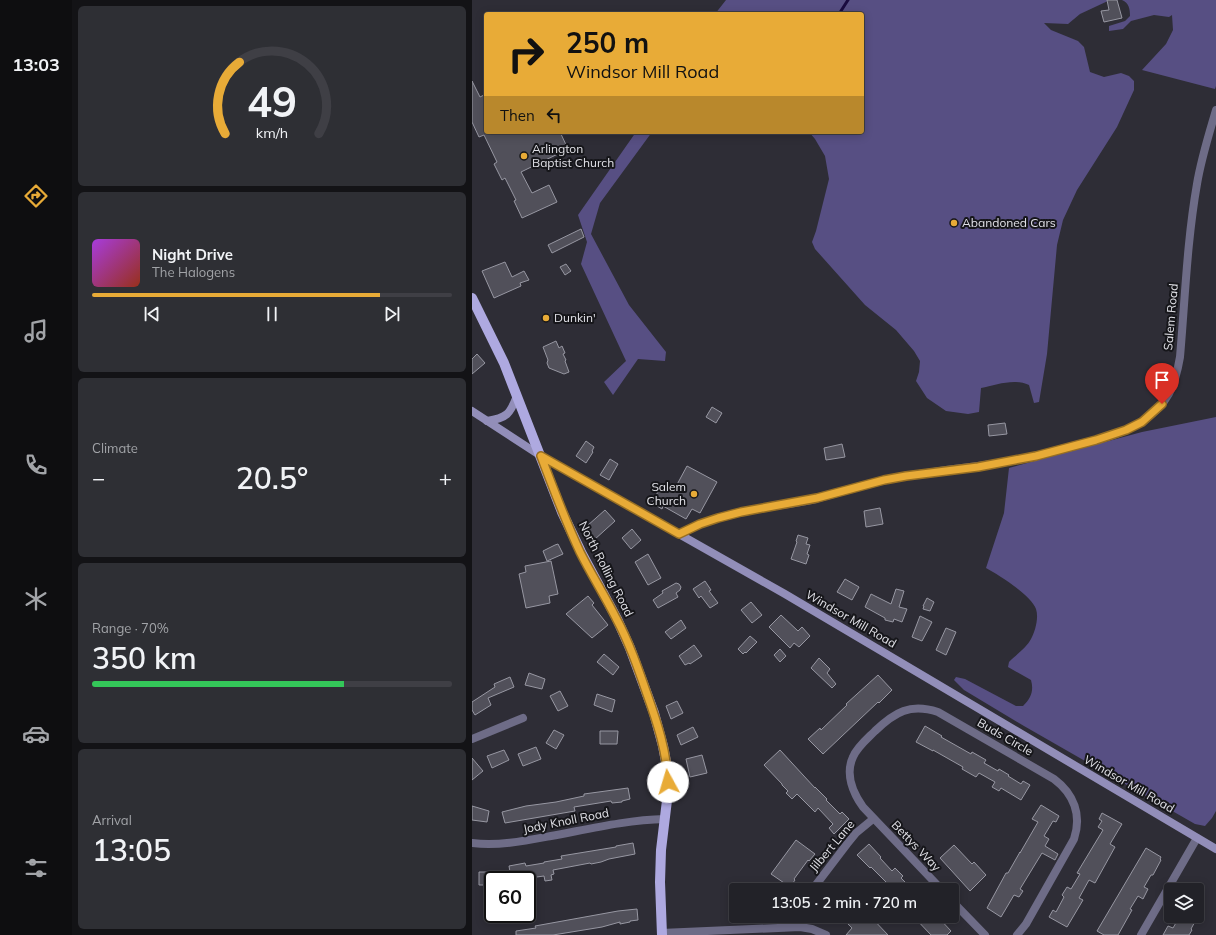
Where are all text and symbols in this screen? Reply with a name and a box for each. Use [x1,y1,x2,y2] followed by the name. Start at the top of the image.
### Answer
[566,25,649,60] text: 250 m
[500,28,552,80] icon: right
[12,53,60,76] text: 13:03
[566,60,719,83] text: Windsor Mill Road
[247,75,297,127] text: 49
[543,104,565,126] icon: left
[500,106,535,125] text: Then
[256,123,288,141] text: km/h
[532,141,614,170] place label: Arlington Baptist Church
[519,151,529,161] marker: Arlington Baptist Church
[22,182,50,210] icon: directions
[962,215,1056,230] place label: Abandoned Cars
[949,218,959,228] marker: Abandoned Cars
[152,245,233,264] text: Night Drive
[152,264,235,280] text: The Halogens
[1160,283,1181,351] street label: Salem Road
[141,303,163,325] icon: previous
[261,303,283,325] icon: pause
[381,303,403,325] icon: next
[554,310,596,325] place label: Dunkin'
[541,313,551,323] marker: Dunkin'
[22,317,50,345] icon: music
[1145,363,1179,404] pin
[1151,369,1173,391] icon: arrive
[92,440,138,456] text: Climate
[22,451,50,479] icon: phone
[236,459,308,497] text: 20.5°
[92,464,105,492] text: −
[439,464,452,492] text: +
[647,479,686,508] place label: Salem Church
[689,489,699,499] marker: Salem Church
[576,518,637,619] street label: North Rolling Road
[22,585,50,613] icon: climate
[803,587,899,651] street label: Windsor Mill Road
[92,620,169,636] text: Range · 70%
[92,639,197,677] text: 350 km
[975,715,1036,759] street label: Buds Circle
[22,720,50,748] icon: car
[1081,752,1177,816] street label: Windsor Mill Road
[647,761,689,803] position arrow
[522,805,610,836] street label: Jody Knoll Road
[92,812,132,828] text: Arrival
[806,817,858,875] street label: Jilbert Lane
[889,817,945,875] street label: Bettys Way
[92,831,171,869] text: 13:05
[22,854,50,882] icon: filters
[484,871,536,923] speed limit sign: 60
[1164,883,1204,923] map controls
[1164,883,1204,923] button: layers
[771,893,917,912] text: 13:05 · 2 min · 720 m

